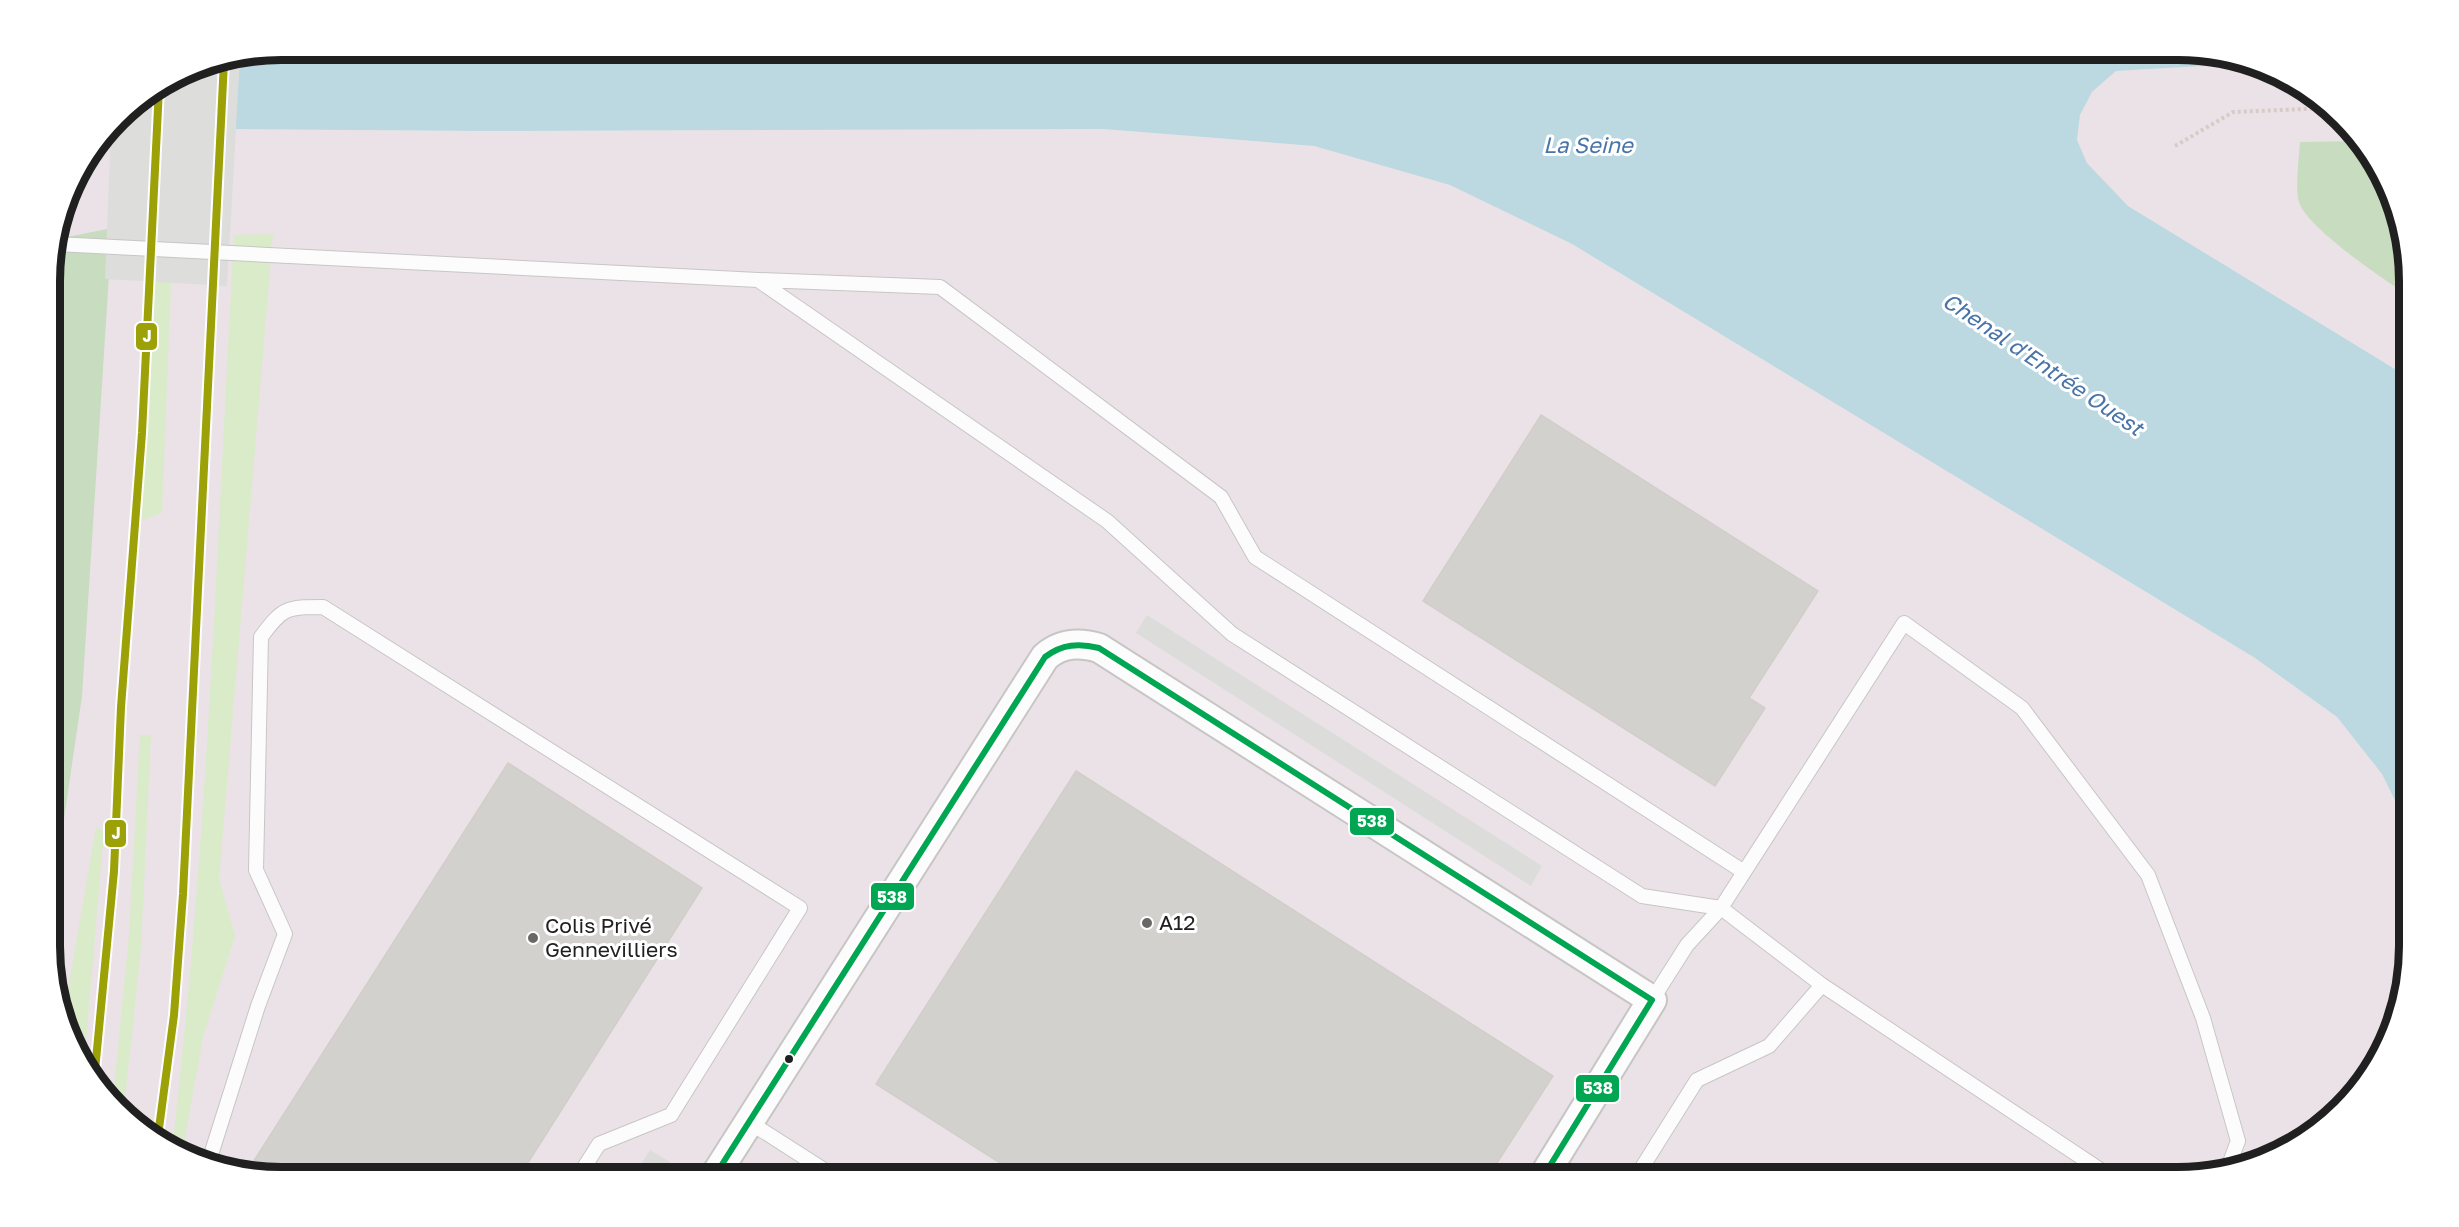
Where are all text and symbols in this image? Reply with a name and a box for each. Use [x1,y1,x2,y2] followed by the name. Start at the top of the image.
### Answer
[1543,131,1635,158] water label: La Seine
[1938,286,2150,442] water label: Chenal d'Entrée Ouest
[135,322,158,351] line badge: J
[142,326,152,346] text: J
[1349,807,1395,836] line badge: 538
[1357,811,1387,831] text: 538
[104,819,127,848] line badge: J
[111,823,121,843] text: J
[870,882,915,911] line badge: 538
[877,887,907,907] text: 538
[1159,909,1195,935] place label: A12
[545,912,678,962] place label: Colis Privé Gennevilliers
[1140,916,1154,930] marker: A12
[526,931,540,945] marker: Colis Privé Gennevilliers
[783,1053,795,1065] unlabelled marker
[1575,1074,1620,1103] line badge: 538
[1583,1078,1613,1098] text: 538

